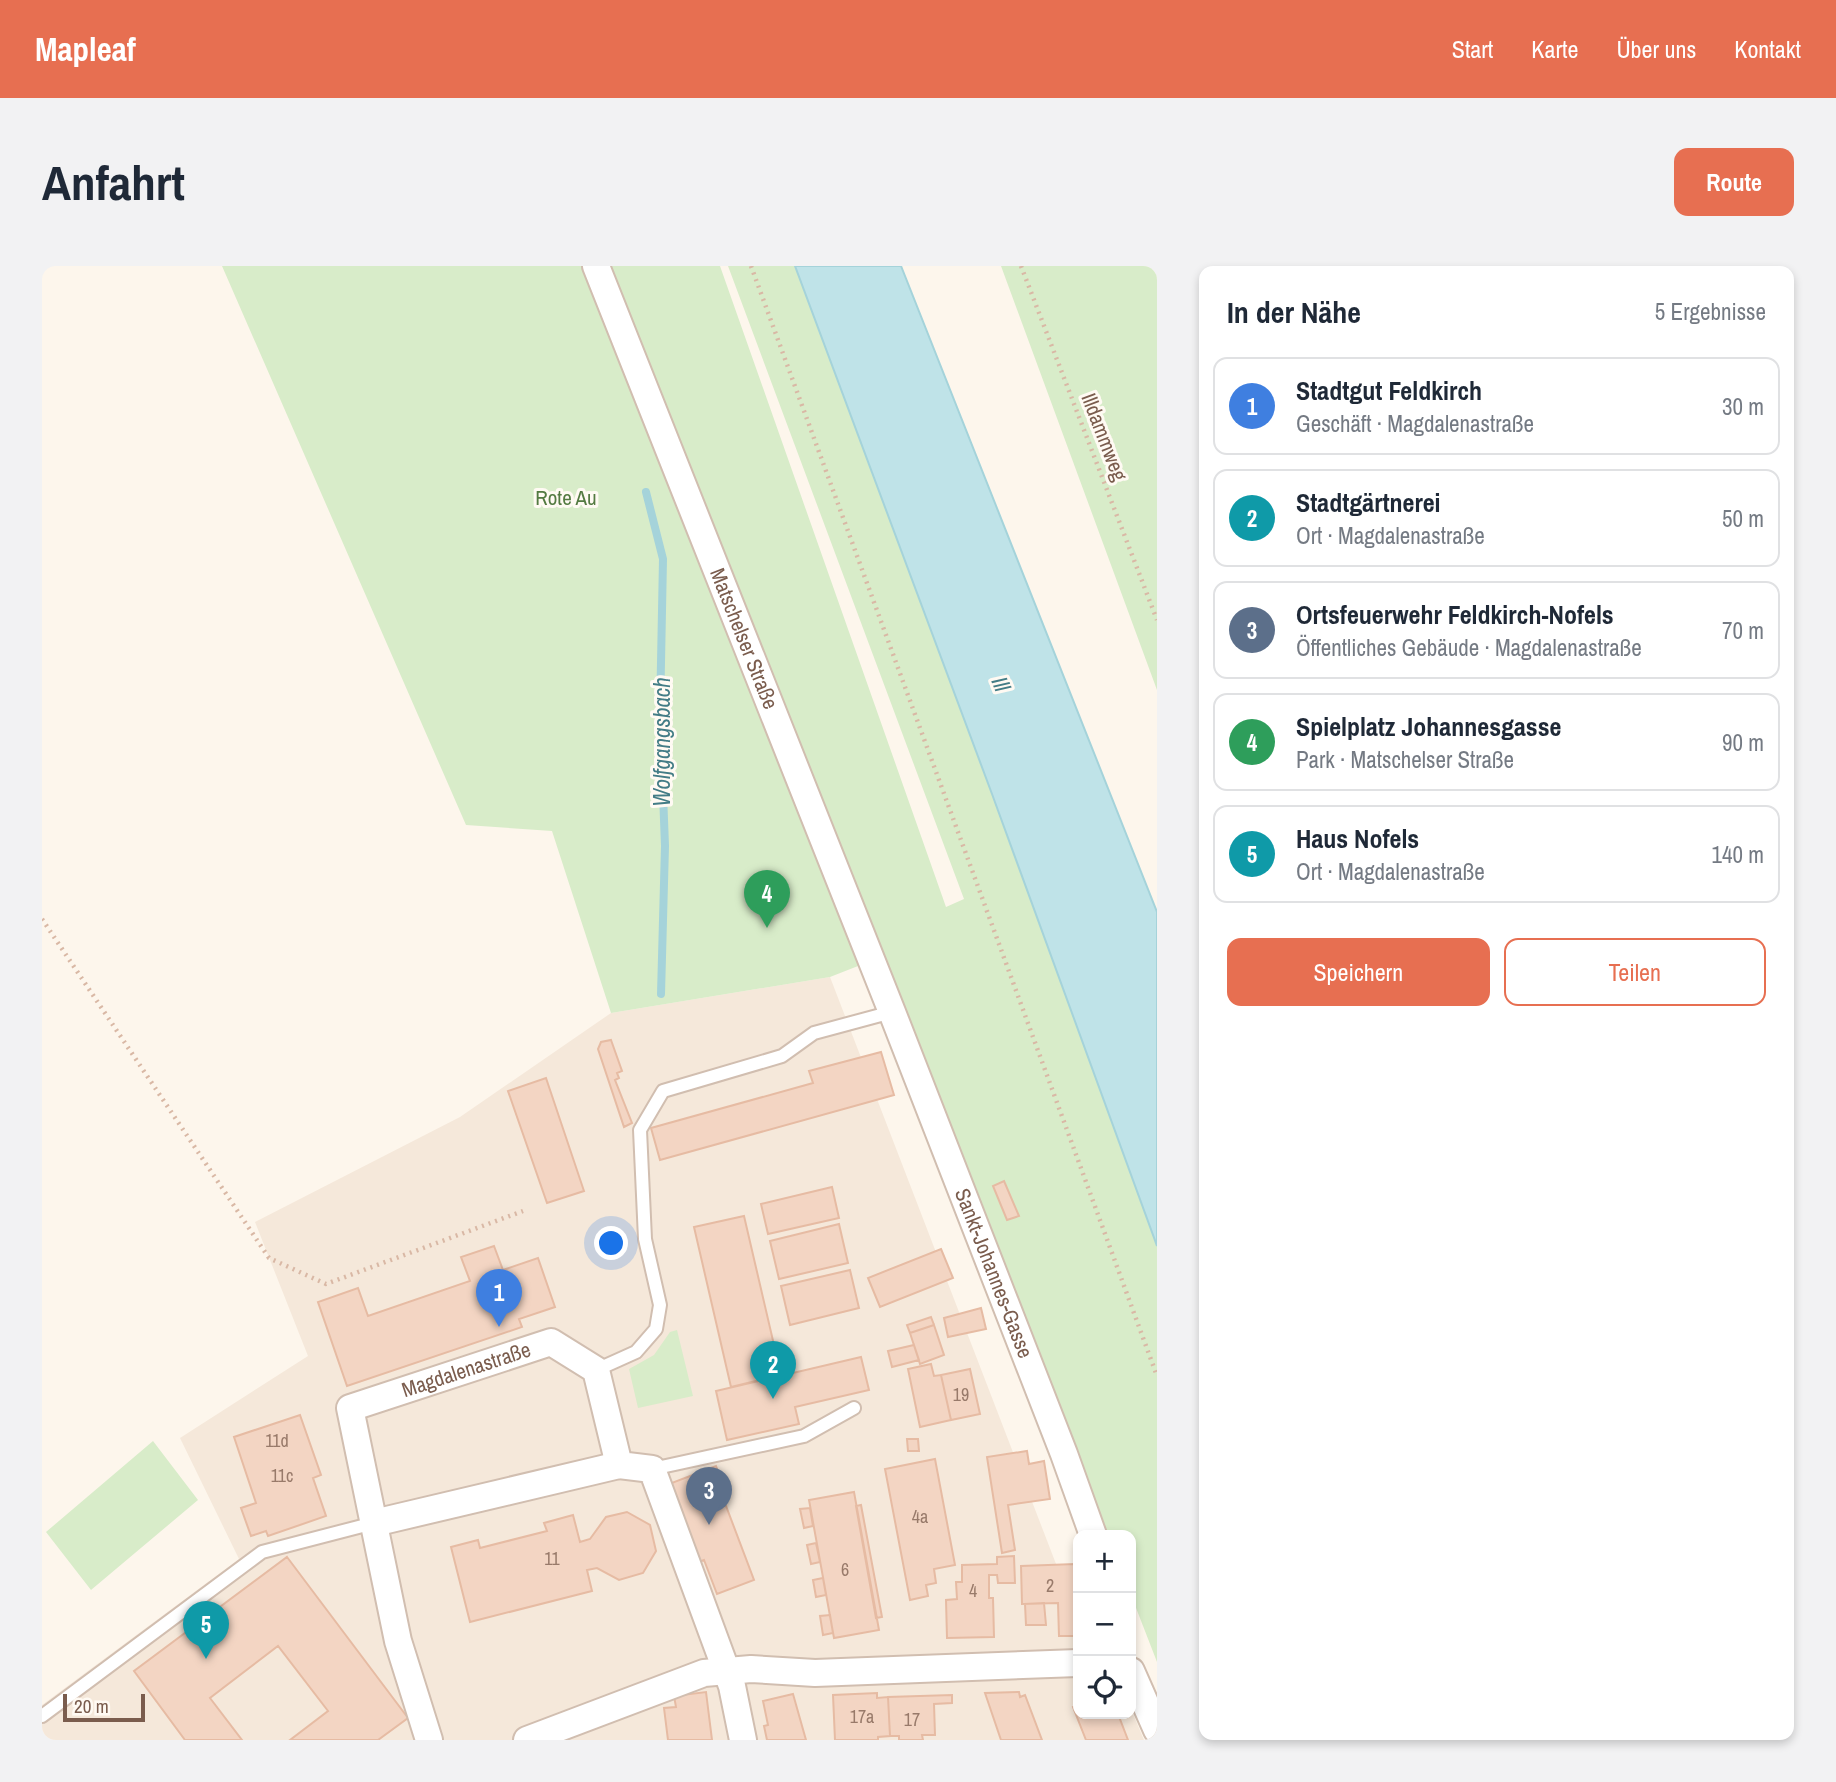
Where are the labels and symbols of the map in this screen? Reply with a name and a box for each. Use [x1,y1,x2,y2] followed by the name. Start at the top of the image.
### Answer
[1074,389,1135,485] street label: Illdammweg
[535,483,597,512] park label: Rote Au
[703,564,785,713] street label: Matschelser Straße
[985,672,1019,696] water label: Ill
[646,677,677,807] water label: Wolfgangsbach
[744,870,790,928] pin: 4
[948,1184,1040,1362] street label: Sankt-Johannes-Gasse
[594,1226,628,1260] your location
[476,1269,522,1327] pin: 1
[398,1335,534,1404] street label: Magdalenastraße
[750,1341,796,1399] pin: 2
[953,1382,969,1407] house number: 19
[265,1428,289,1453] house number: 11d
[271,1463,293,1488] house number: 11c
[686,1467,732,1525] pin: 3
[912,1504,928,1529] house number: 4a
[544,1546,560,1571] house number: 11
[841,1557,849,1582] house number: 6
[1046,1573,1054,1598] house number: 2
[969,1578,977,1603] house number: 4
[183,1601,229,1659] pin: 5
[63,1691,145,1723] scale bar
[850,1704,874,1729] house number: 17a
[904,1707,920,1732] house number: 17

